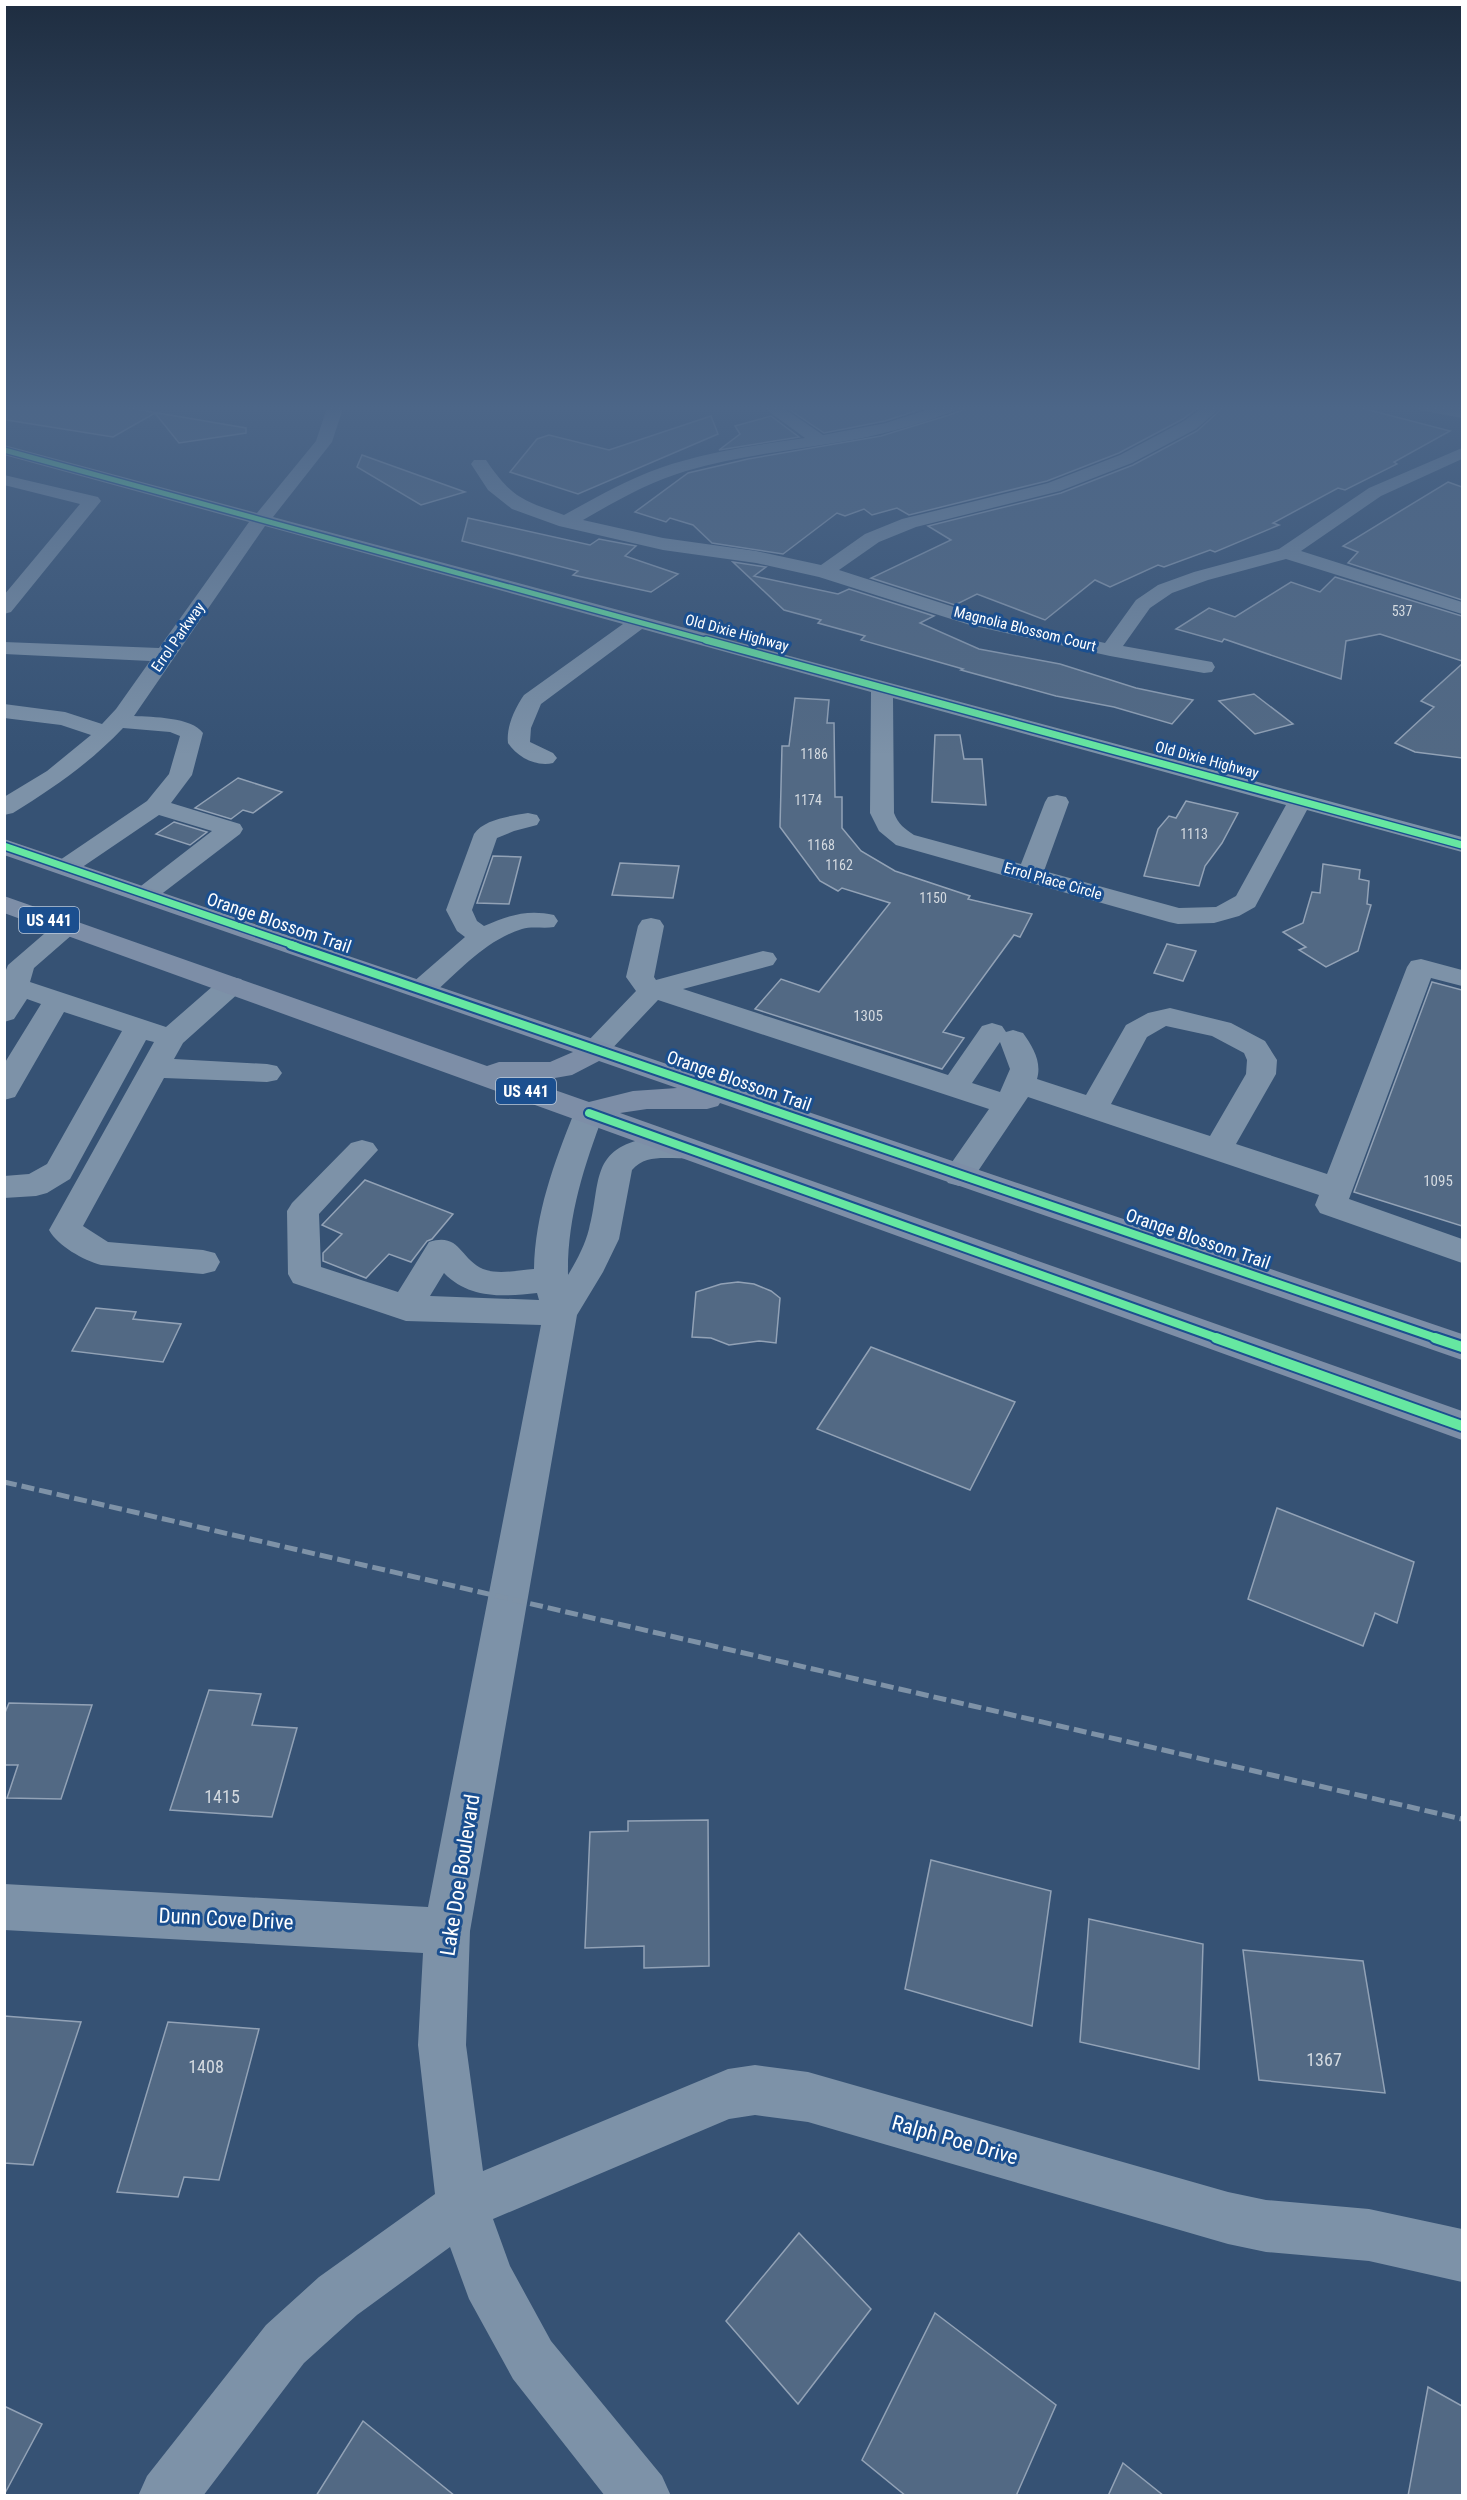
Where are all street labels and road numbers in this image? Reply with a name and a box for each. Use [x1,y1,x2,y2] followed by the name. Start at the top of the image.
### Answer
[147,599,209,675] street label: Errol Parkway
[952,603,1098,655] street label: Magnolia Blossom Court
[683,611,791,655] street label: Old Dixie Highway
[1153,738,1261,782] street label: Old Dixie Highway
[1002,858,1104,904] street label: Errol Place Circle
[204,888,354,957] street label: Orange Blossom Trail
[19,907,79,933] road number: US 441
[664,1046,814,1115] street label: Orange Blossom Trail
[496,1078,556,1104] road number: US 441
[1123,1204,1273,1273] street label: Orange Blossom Trail
[435,1792,485,1958] street label: Lake Doe Boulevard
[158,1903,294,1935] street label: Dunn Cove Drive
[889,2111,1021,2169] street label: Ralph Poe Drive

